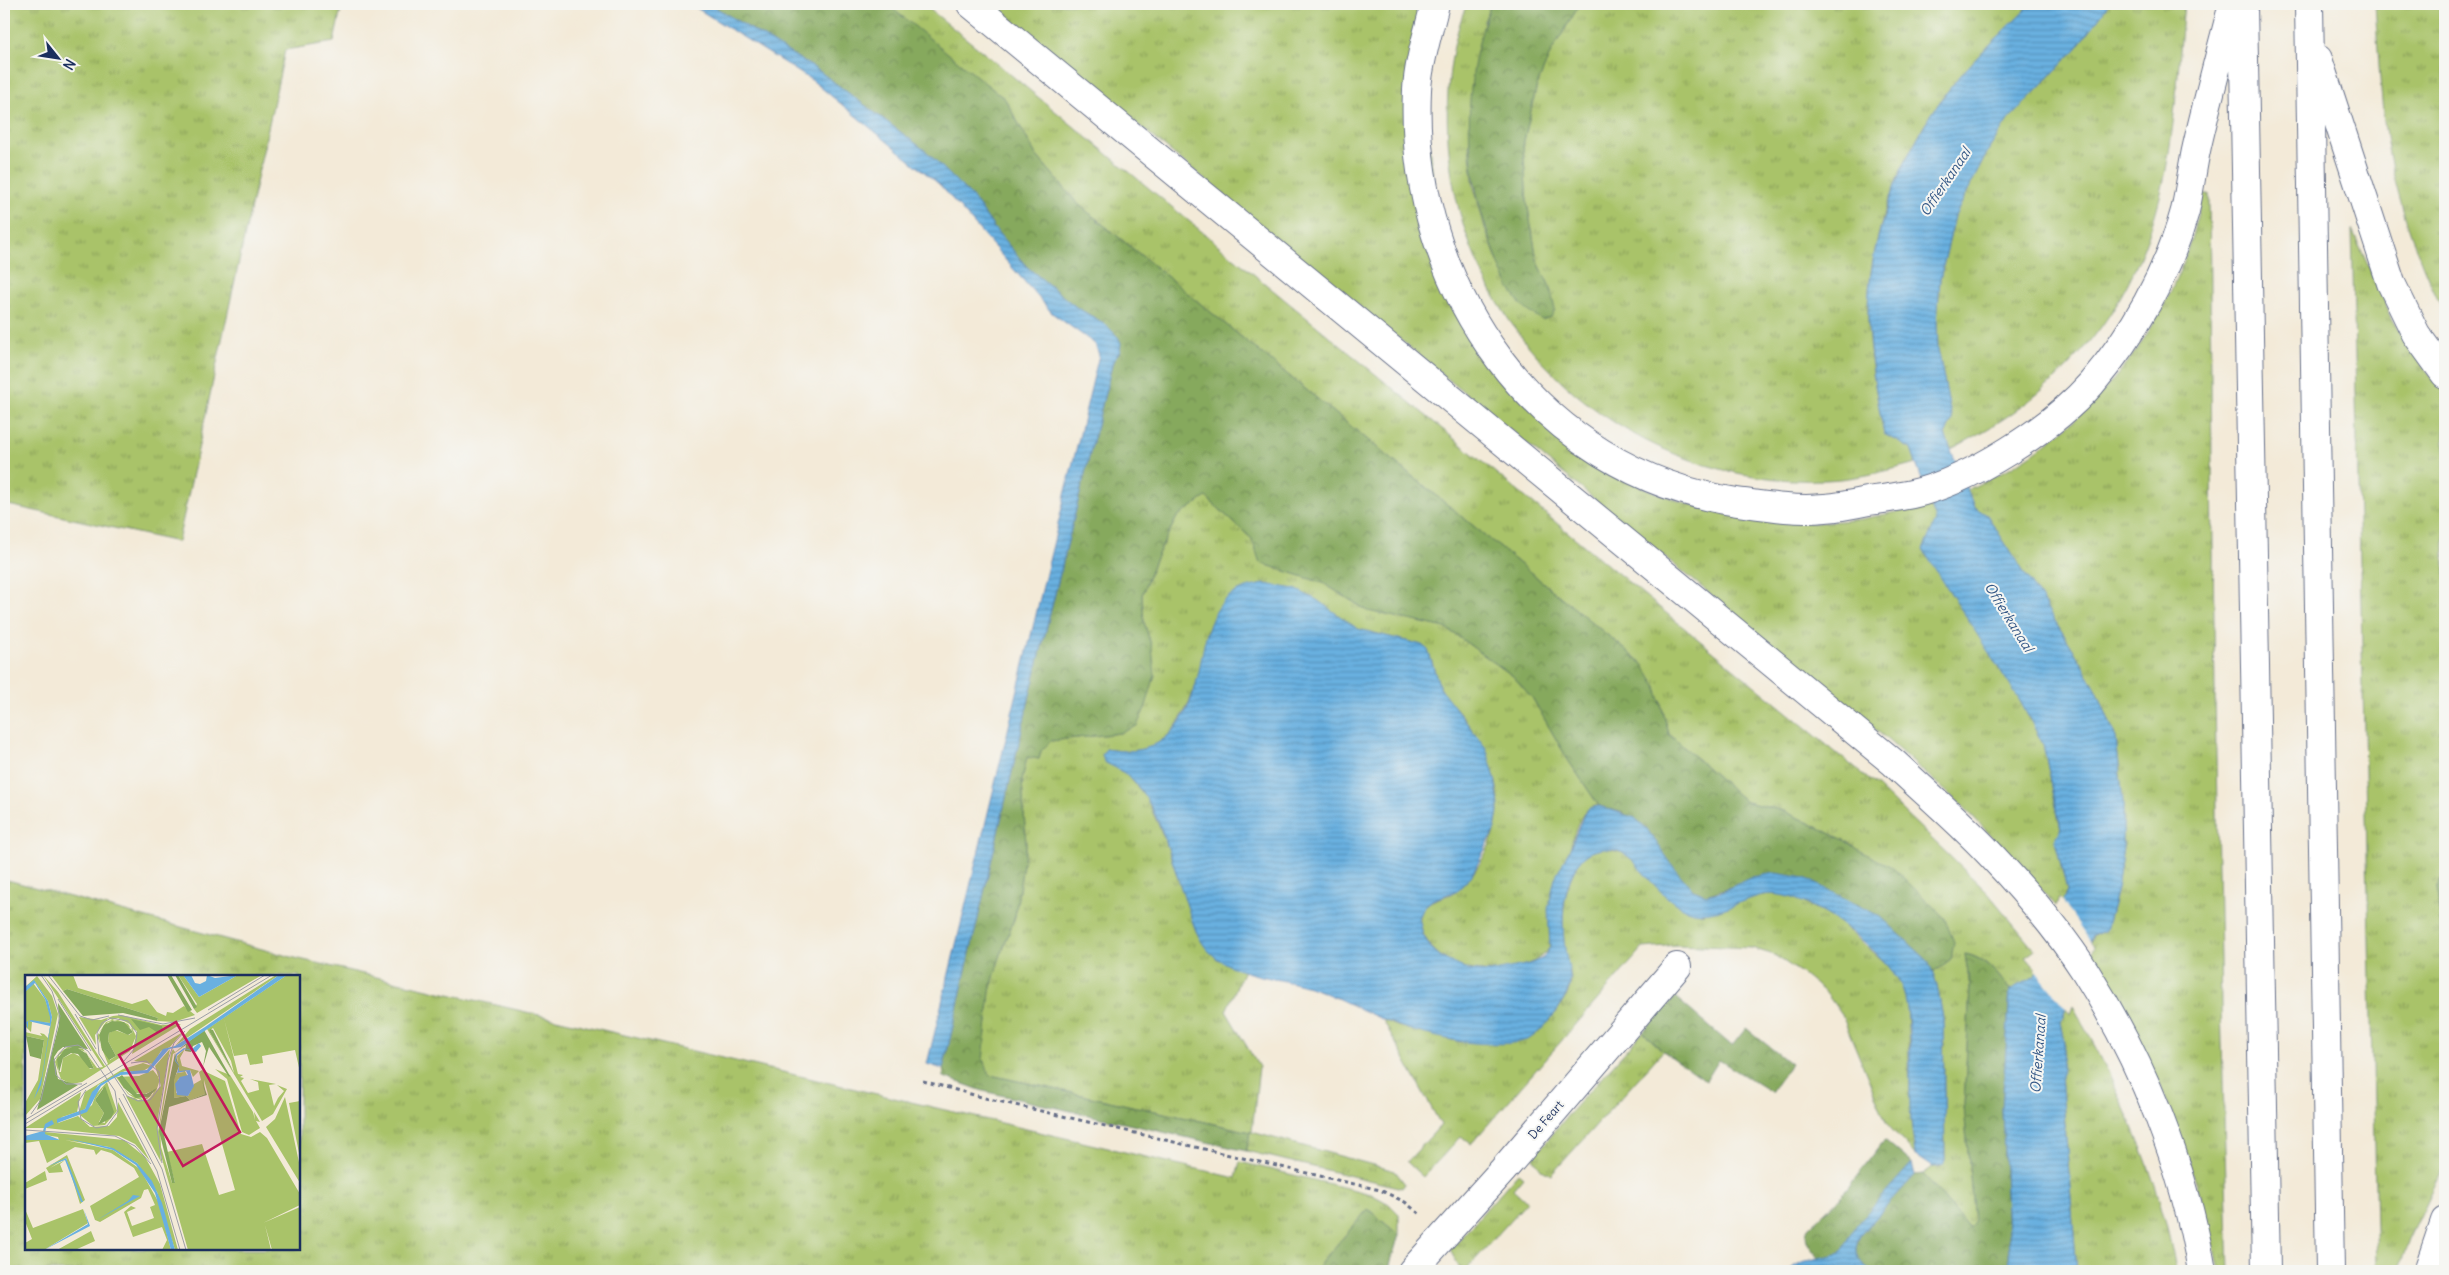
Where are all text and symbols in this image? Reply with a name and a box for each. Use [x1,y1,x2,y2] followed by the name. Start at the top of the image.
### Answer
[32,32,82,82] north arrow
[59,56,79,73] text: N
[1916,143,1975,220] water label: Offierkanaal
[1981,579,2038,657] water label: Offierkanaal
[25,975,300,1250] inset map
[2026,1012,2050,1094] water label: Offierkanaal
[1525,1097,1566,1142] street label: De Feart

